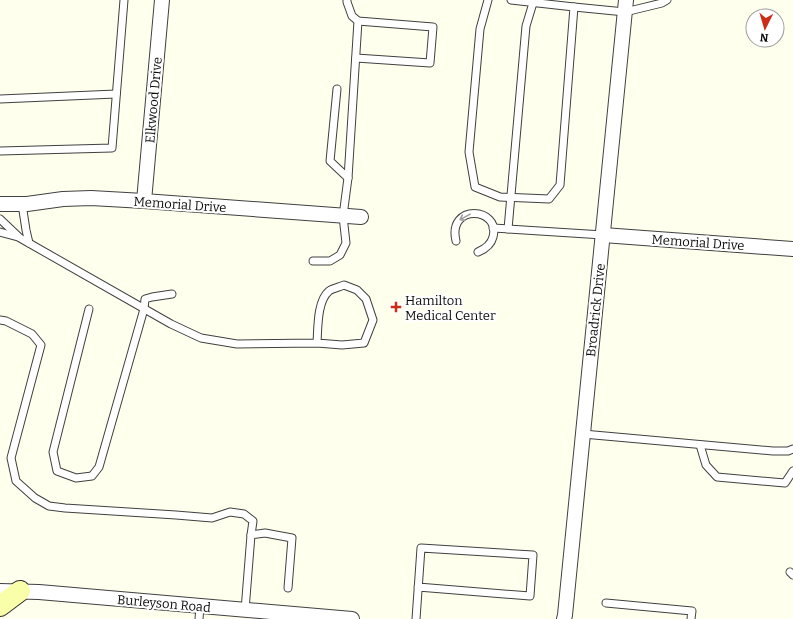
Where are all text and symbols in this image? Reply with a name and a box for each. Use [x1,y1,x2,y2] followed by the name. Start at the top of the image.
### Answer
[745,8,785,48] north arrow
[759,31,769,44] text: N
[142,56,165,144] street label: Elkwood Drive
[133,194,227,215] street label: Memorial Drive
[459,213,471,221] one-way arrow
[651,232,745,253] street label: Memorial Drive
[583,263,608,357] street label: Broadrick Drive
[405,293,496,323] place label: Hamilton Medical Center
[390,301,402,313] marker: Hamilton Medical Center
[116,592,212,615] street label: Burleyson Road

